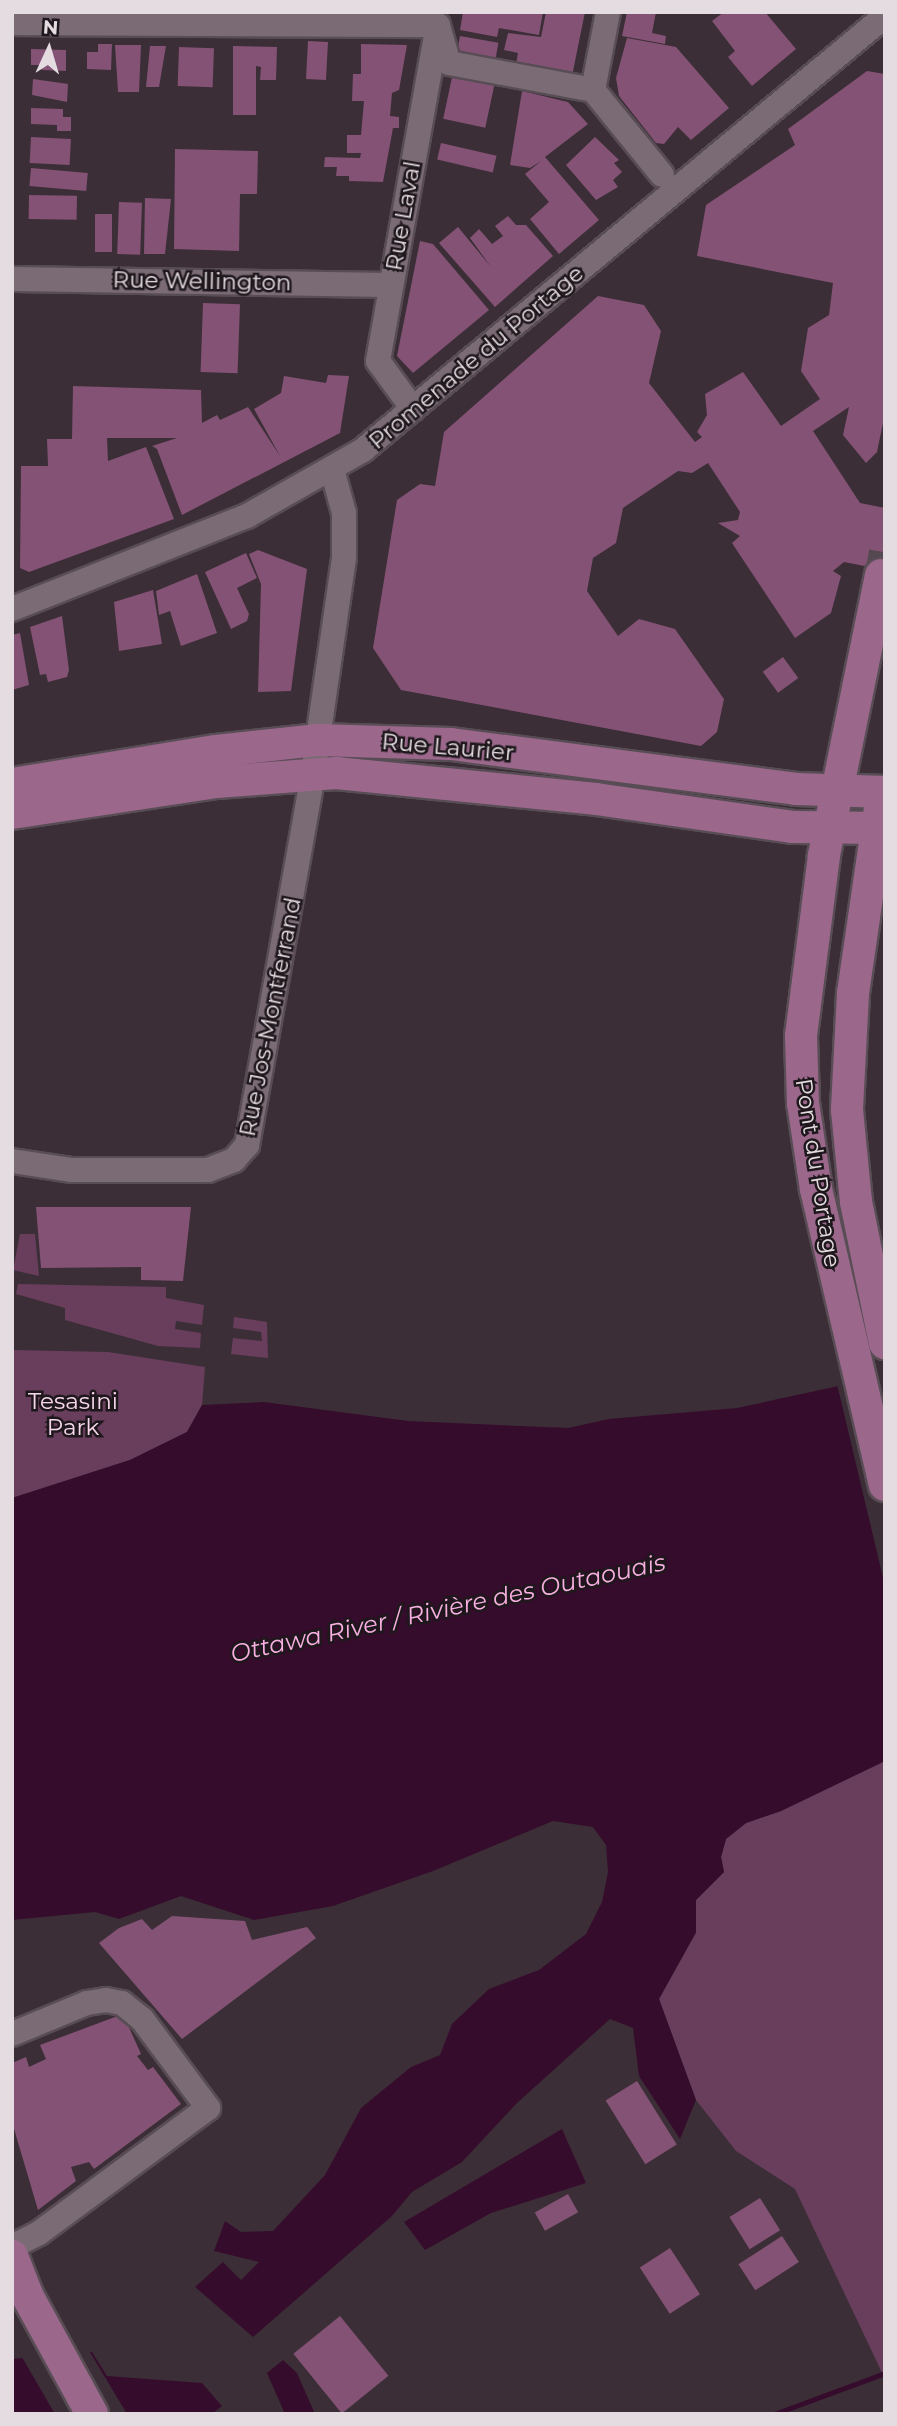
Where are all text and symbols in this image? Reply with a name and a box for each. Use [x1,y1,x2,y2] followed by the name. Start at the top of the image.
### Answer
[14,14,84,84] north arrow
[42,16,59,40] text: N
[380,159,426,273] street label: Rue Laval
[363,259,589,455] street label: Promenade du Portage
[112,266,292,296] street label: Rue Wellington
[381,727,515,767] street label: Rue Laurier
[233,895,307,1139] street label: Rue Jos-Montferrand
[789,1077,847,1269] street label: Pont du Portage
[28,1387,118,1441] park label: Tesasini Park
[228,1548,668,1668] water label: Ottawa River / Rivière des Outaouais

